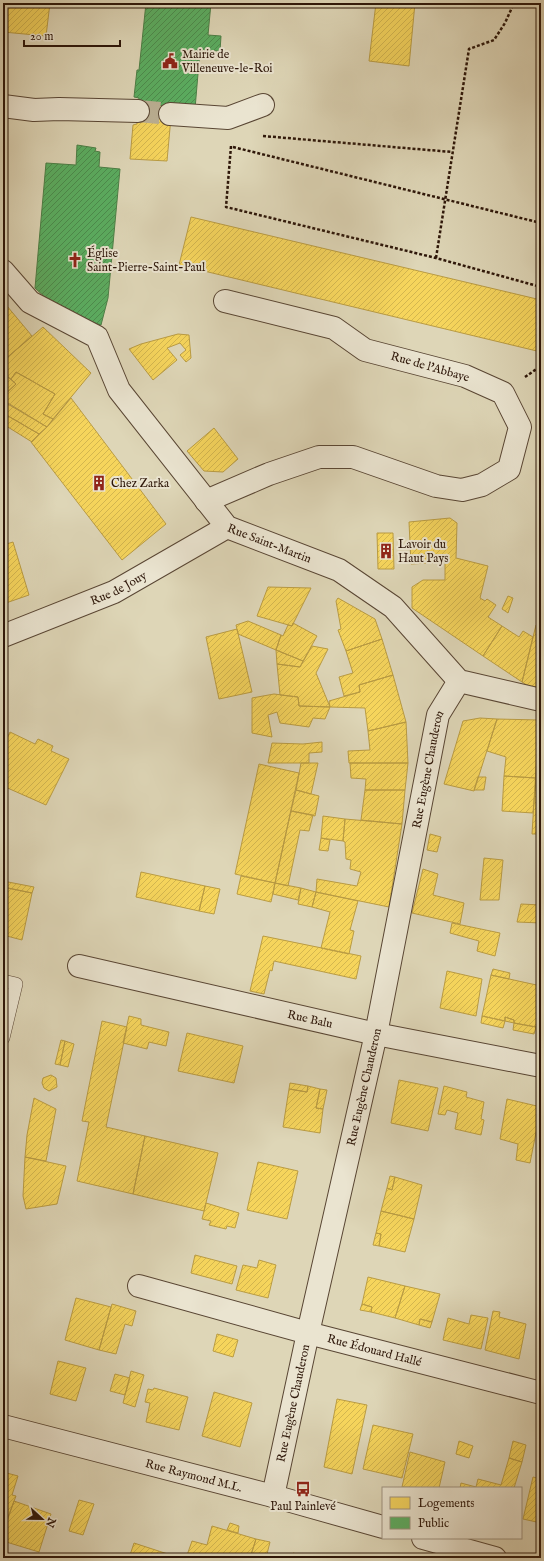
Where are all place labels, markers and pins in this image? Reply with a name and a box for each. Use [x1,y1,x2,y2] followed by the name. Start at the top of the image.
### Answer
[181,47,273,76] place label: Mairie de Villeneuve-le-Roi
[161,52,179,70] public building icon: Mairie de Villeneuve-le-Roi
[87,245,206,275] place label: Église Saint-Pierre-Saint-Paul
[66,251,84,269] church icon: Église Saint-Pierre-Saint-Paul
[90,474,108,492] building icon: Chez Zarka
[111,476,170,491] place label: Chez Zarka
[398,537,449,566] place label: Lavoir du Haut Pays
[377,542,395,560] building icon: Lavoir du Haut Pays
[294,1480,312,1498] bus stop icon: Paul Painlevé
[270,1499,336,1514] place label: Paul Painlevé

